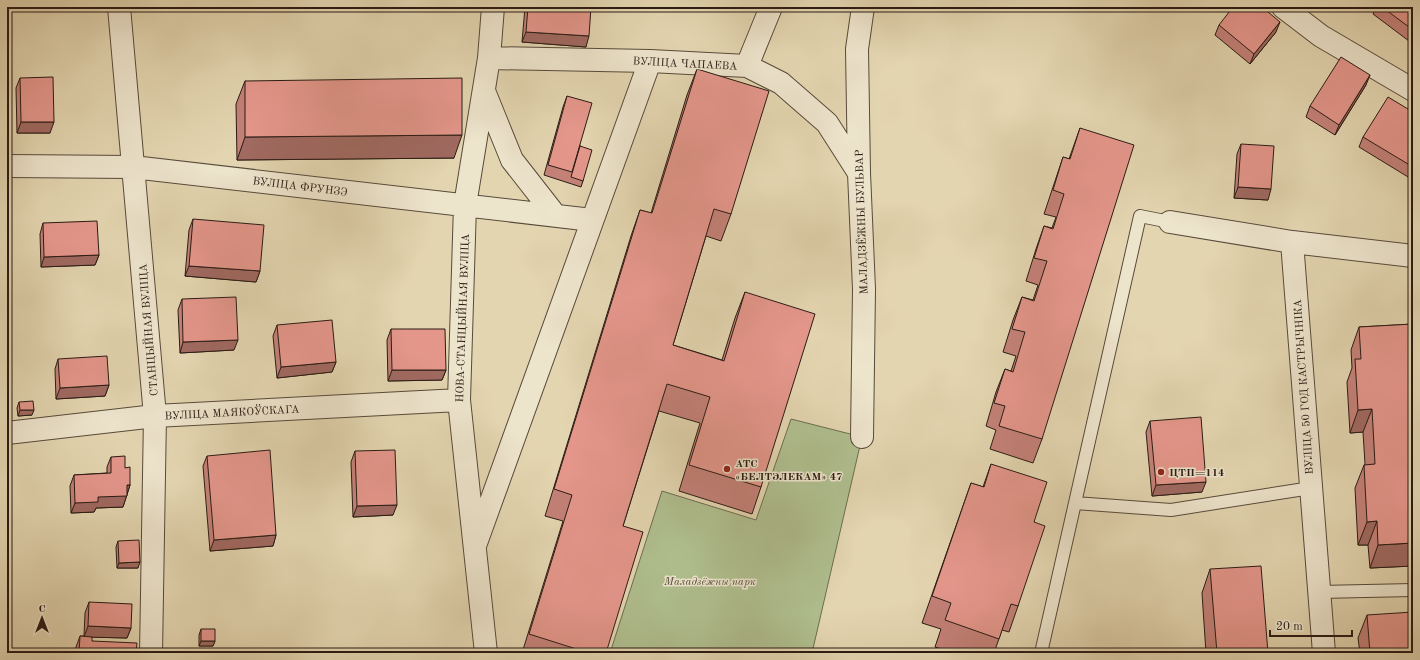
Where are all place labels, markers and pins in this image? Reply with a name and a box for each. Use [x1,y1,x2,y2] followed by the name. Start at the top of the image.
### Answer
[735,459,842,483] place label: АТС «БЕЛТЭЛЕКАМ» 47
[722,464,732,474] marker: АТС «БЕЛТЭЛЕКАМ» 47
[1156,467,1166,477] marker: ЦТП=114
[1169,468,1224,479] place label: ЦТП=114

